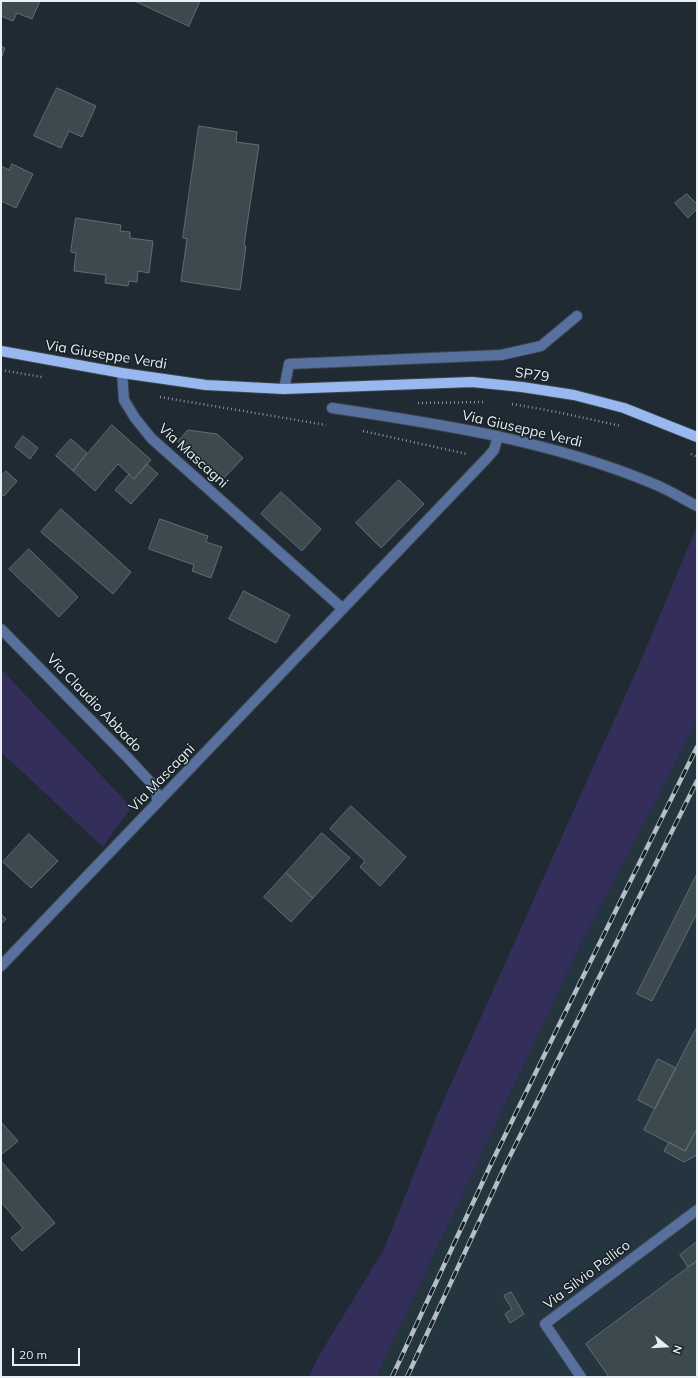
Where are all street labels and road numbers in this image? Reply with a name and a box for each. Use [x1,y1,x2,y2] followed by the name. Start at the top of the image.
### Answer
[44,337,168,373] street label: Via Giuseppe Verdi
[514,364,550,386] street label: SP79
[460,407,584,451] street label: Via Giuseppe Verdi
[155,420,231,492] street label: Via Mascagni
[43,650,145,756] street label: Via Claudio Abbado
[125,741,199,815] street label: Via Mascagni
[540,1237,634,1313] street label: Via Silvio Pellico

